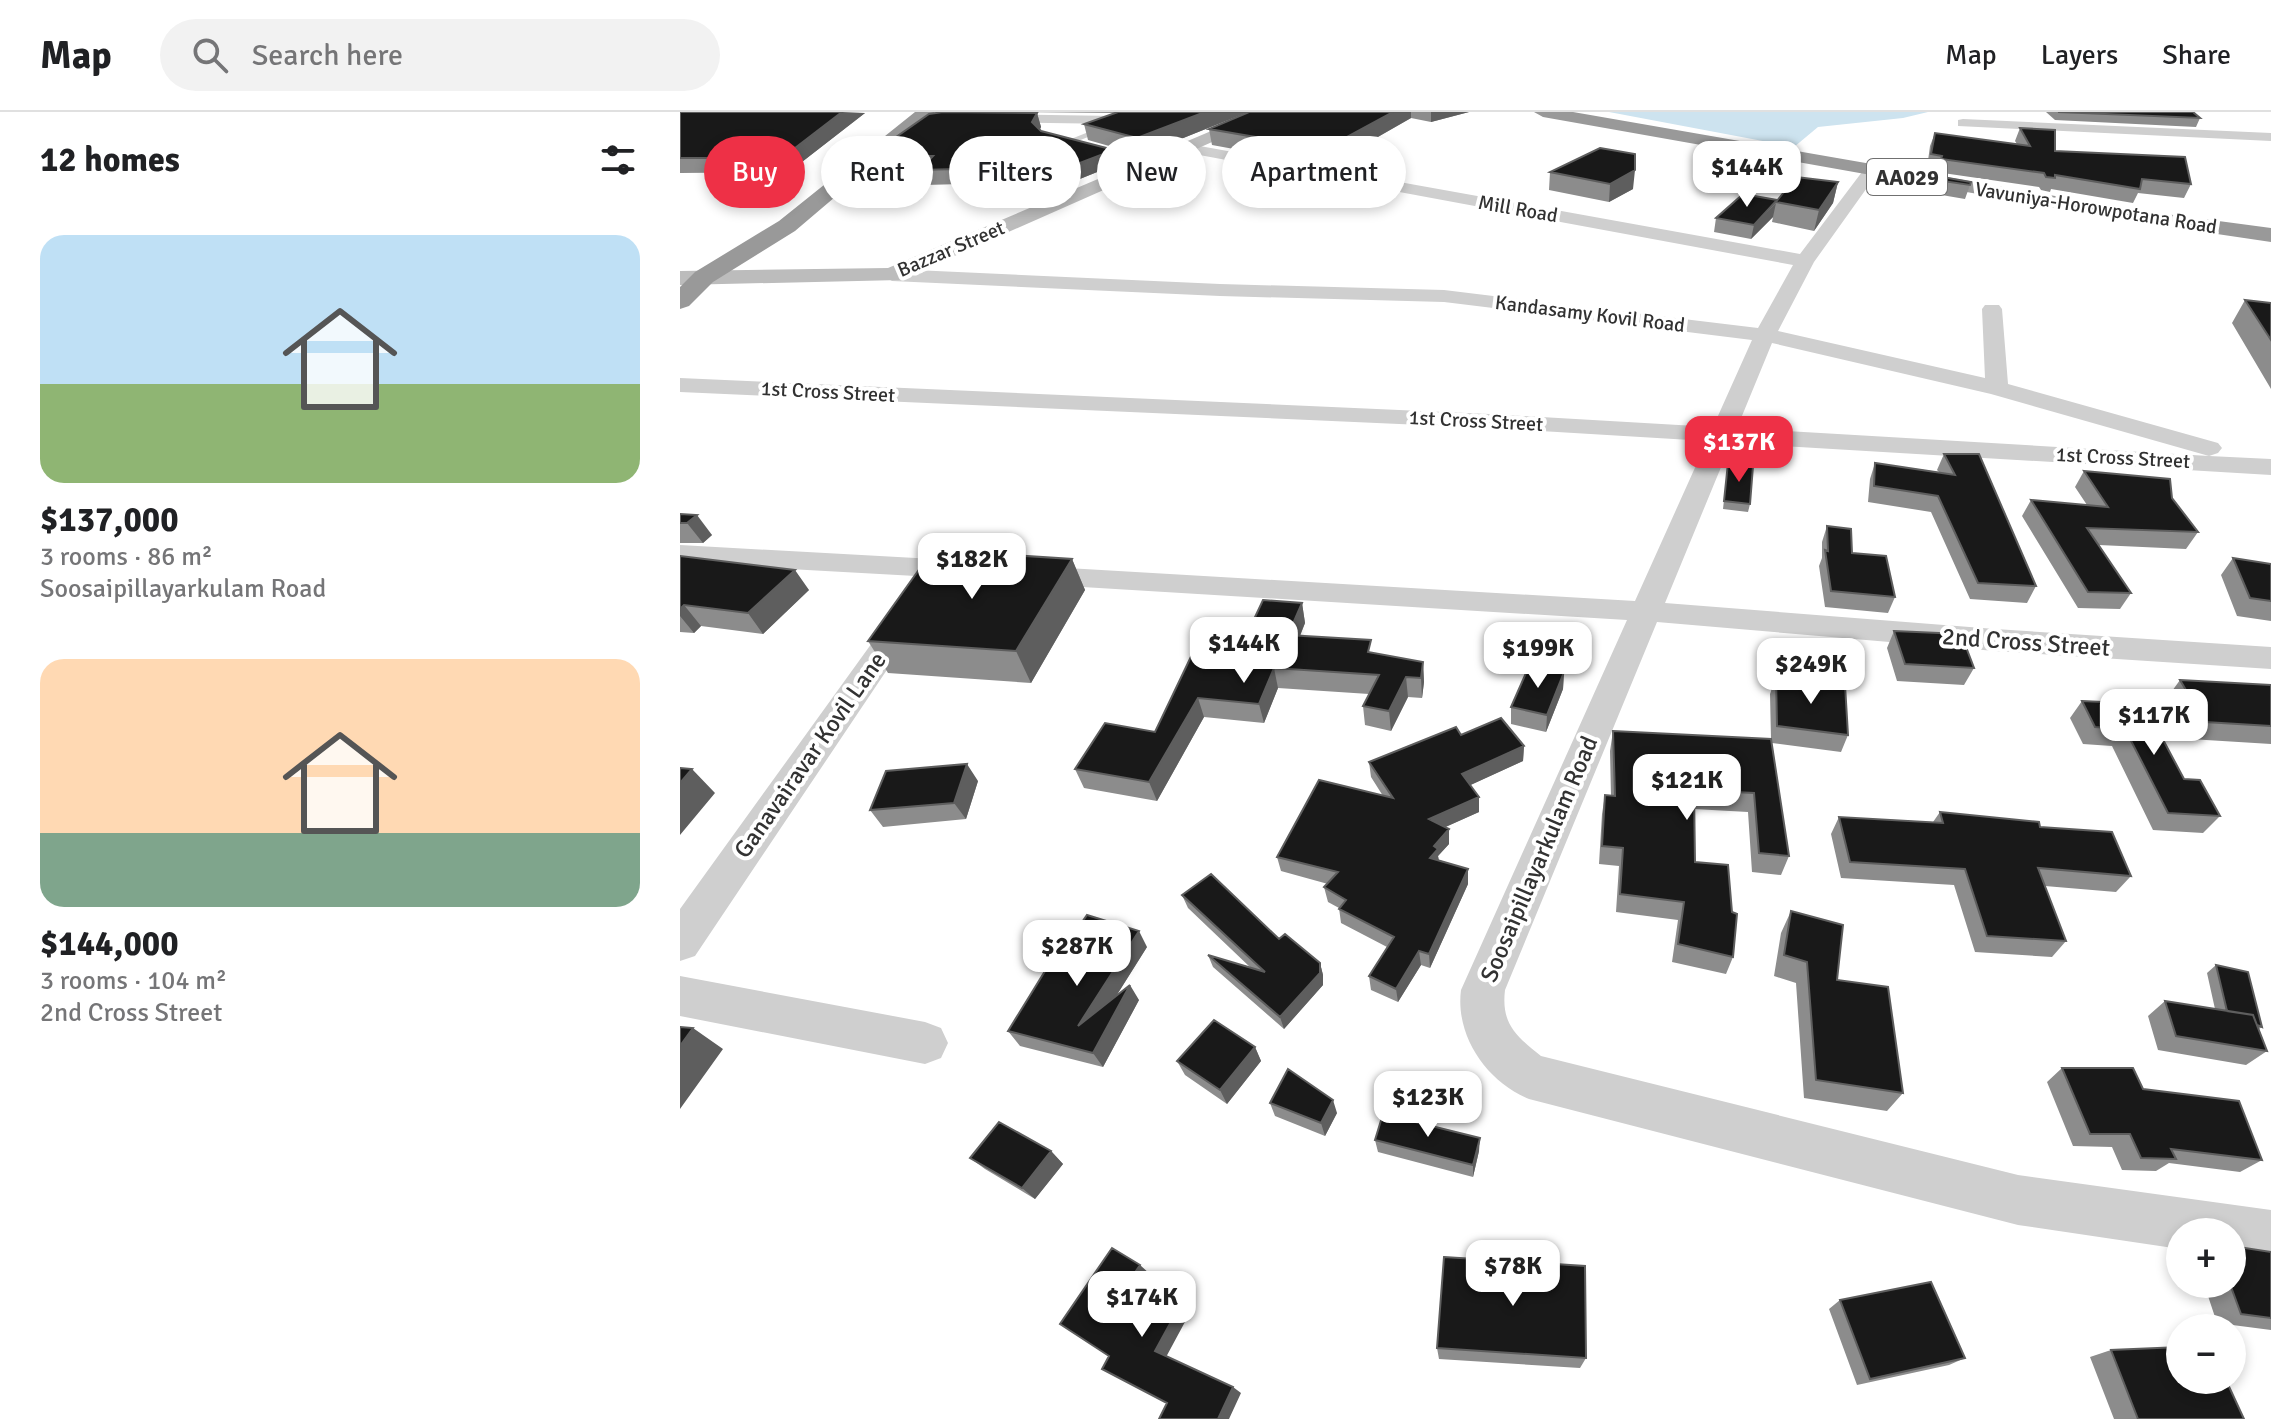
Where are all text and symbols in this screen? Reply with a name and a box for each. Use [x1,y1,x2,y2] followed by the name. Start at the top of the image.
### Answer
[160,19,720,91] search box
[40,32,112,79] text: Map
[188,33,232,77] icon: search
[252,37,403,74] text: Search here
[1945,38,1997,72] text: Map
[2041,38,2118,72] text: Layers
[2162,38,2231,72] text: Share
[704,136,805,208] chip: Buy
[821,136,933,208] chip: Rent
[949,136,1081,208] chip: Filters
[1097,136,1206,208] chip: New
[1222,136,1406,208] chip: Apartment
[596,138,640,182] icon: filters
[40,139,180,181] text: 12 homes
[1691,141,1803,209] pin: $144K
[1711,151,1783,183] text: $144K
[1867,159,1947,195] road number: AA029
[1973,177,2219,239] street label: Vavuniya-Horowpotana Road
[1476,190,1560,228] street label: Mill Road
[894,215,1008,283] street label: Bazzar Street
[268,287,412,431] icon: home
[1494,290,1686,338] street label: Kandasamy Kovil Road
[760,376,896,408] street label: 1st Cross Street
[1408,405,1544,437] street label: 1st Cross Street
[1683,416,1795,484] pin: $137K
[1703,426,1775,458] text: $137K
[2055,442,2191,474] street label: 1st Cross Street
[40,499,179,541] text: $137,000
[916,533,1028,601] pin: $182K
[40,541,213,573] text: 3 rooms · 86 m²
[936,543,1008,575] text: $182K
[40,573,326,605] text: Soosaipillayarkulam Road
[1188,617,1300,685] pin: $144K
[1941,621,2111,663] street label: 2nd Cross Street
[1482,622,1594,690] pin: $199K
[1208,627,1280,659] text: $144K
[1502,632,1574,664] text: $199K
[1755,638,1867,706] pin: $249K
[727,646,893,864] street label: Ganavairavar Kovil Lane
[1775,648,1847,680] text: $249K
[2098,689,2210,757] pin: $117K
[2118,699,2190,731] text: $117K
[268,711,412,855] icon: home
[1474,732,1604,986] street label: Soosaipillayarkulam Road
[1631,754,1743,822] pin: $121K
[1651,764,1723,796] text: $121K
[1021,920,1133,988] pin: $287K
[40,923,179,965] text: $144,000
[1041,930,1113,962] text: $287K
[40,965,227,997] text: 3 rooms · 104 m²
[40,997,222,1029] text: 2nd Cross Street
[1372,1071,1484,1139] pin: $123K
[1392,1081,1464,1113] text: $123K
[2166,1218,2246,1394] map controls
[2166,1218,2246,1298] button: +
[1466,1240,1560,1308] pin: $78K
[1484,1250,1542,1282] text: $78K
[1086,1271,1198,1339] pin: $174K
[1106,1281,1178,1313] text: $174K
[2166,1314,2246,1394] button: −

